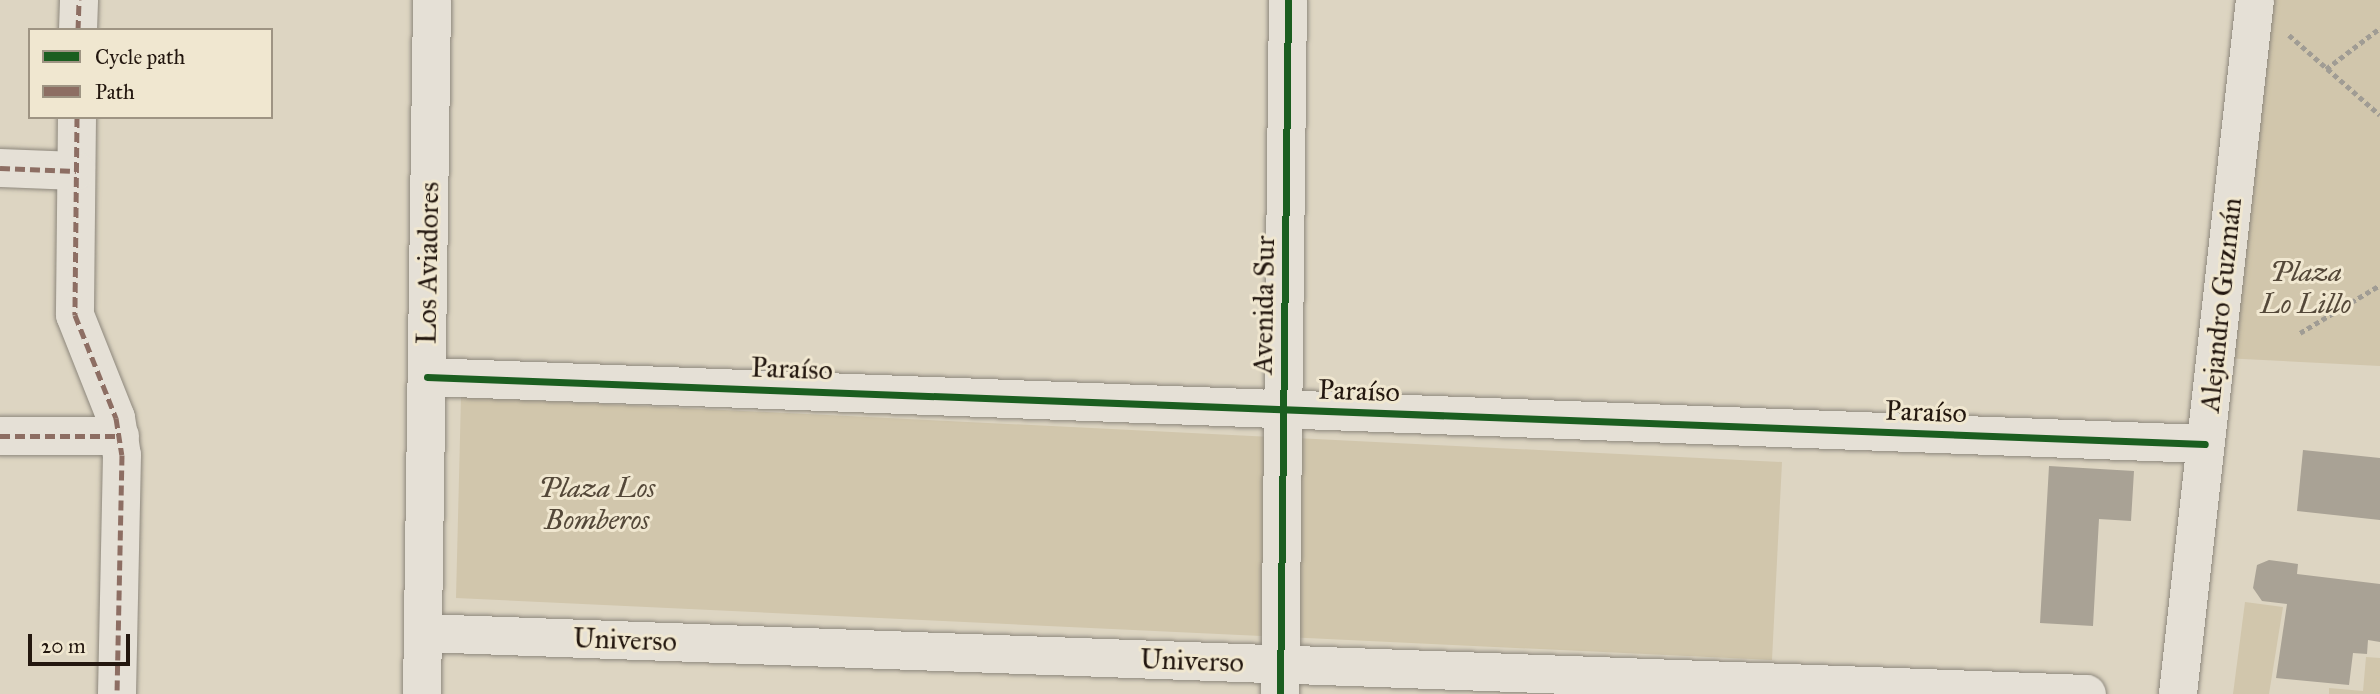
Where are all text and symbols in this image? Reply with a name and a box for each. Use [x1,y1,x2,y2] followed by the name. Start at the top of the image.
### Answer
[28,28,273,119] legend
[95,44,185,70] text: Cycle path
[95,79,135,105] text: Path
[410,181,446,345] street label: Los Aviadores
[2193,196,2249,414] street label: Alejandro Guzmán
[1246,235,1282,375] street label: Avenida Sur
[2261,255,2351,321] park label: Plaza Lo Lillo
[750,351,834,387] street label: Paraíso
[1317,373,1401,409] street label: Paraíso
[1884,394,1968,430] street label: Paraíso
[539,471,655,537] park label: Plaza Los Bomberos
[32,620,133,664] scale bar
[573,621,677,659] street label: Universo
[41,633,86,659] text: 20 m
[1140,642,1244,680] street label: Universo

